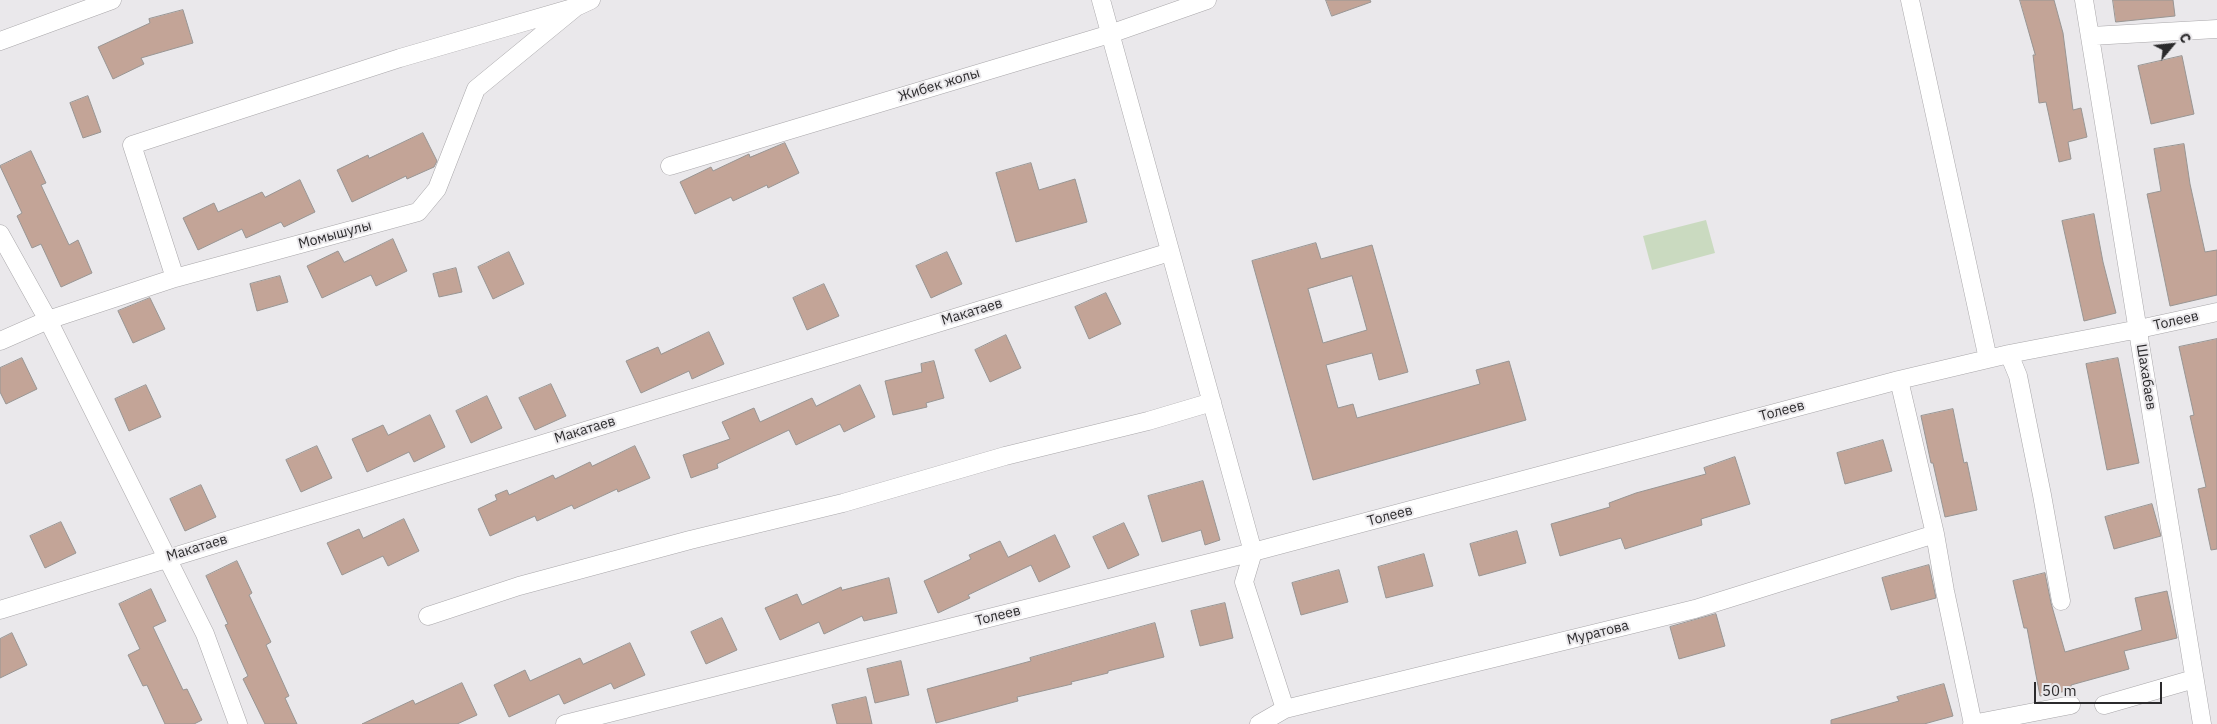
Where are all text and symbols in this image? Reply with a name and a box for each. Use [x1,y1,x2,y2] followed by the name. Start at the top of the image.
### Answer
[2147,20,2197,70] north arrow
[2175,30,2195,46] text: С
[896,65,982,105] street label: Жибек жолы
[297,217,373,253] street label: Момышулы
[939,295,1005,329] street label: Макатаев
[2152,308,2200,334] street label: Толеев
[2133,343,2159,411] street label: Шахабаев
[1758,397,1806,425] street label: Толеев
[552,413,618,447] street label: Макатаев
[1366,502,1414,530] street label: Толеев
[164,531,230,565] street label: Макатаев
[974,602,1022,630] street label: Толеев
[1565,617,1631,649] street label: Муратова
[2037,672,2164,704] scale bar
[2042,681,2077,700] text: 50 m

